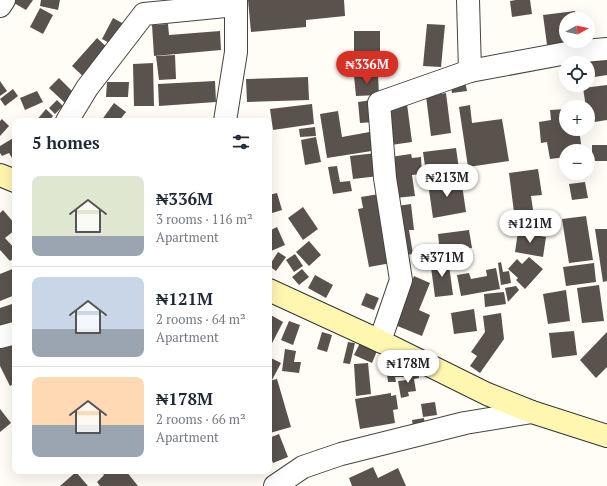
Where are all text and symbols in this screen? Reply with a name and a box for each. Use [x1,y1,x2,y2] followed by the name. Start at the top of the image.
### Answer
[559,12,595,48] north arrow
[559,12,595,180] map controls
[339,51,395,85] pin: ₦336M
[345,55,389,73] text: ₦336M
[559,56,595,92] button: locate
[559,100,595,136] button: +
[32,131,100,154] text: 5 homes
[230,131,252,153] icon: filters
[559,144,595,180] button: −
[419,164,475,198] pin: ₦213M
[425,168,469,186] text: ₦213M
[156,187,213,210] text: ₦336M
[64,192,112,240] icon: home
[156,210,253,228] text: 3 rooms · 116 m²
[502,210,558,244] pin: ₦121M
[508,214,552,232] text: ₦121M
[156,228,219,246] text: Apartment
[414,244,470,278] pin: ₦371M
[420,248,464,266] text: ₦371M
[156,287,213,310] text: ₦121M
[64,293,112,341] icon: home
[156,310,246,328] text: 2 rooms · 64 m²
[156,328,219,346] text: Apartment
[380,350,436,384] pin: ₦178M
[386,354,430,372] text: ₦178M
[156,387,213,410] text: ₦178M
[64,393,112,441] icon: home
[156,410,246,428] text: 2 rooms · 66 m²
[156,428,219,446] text: Apartment

